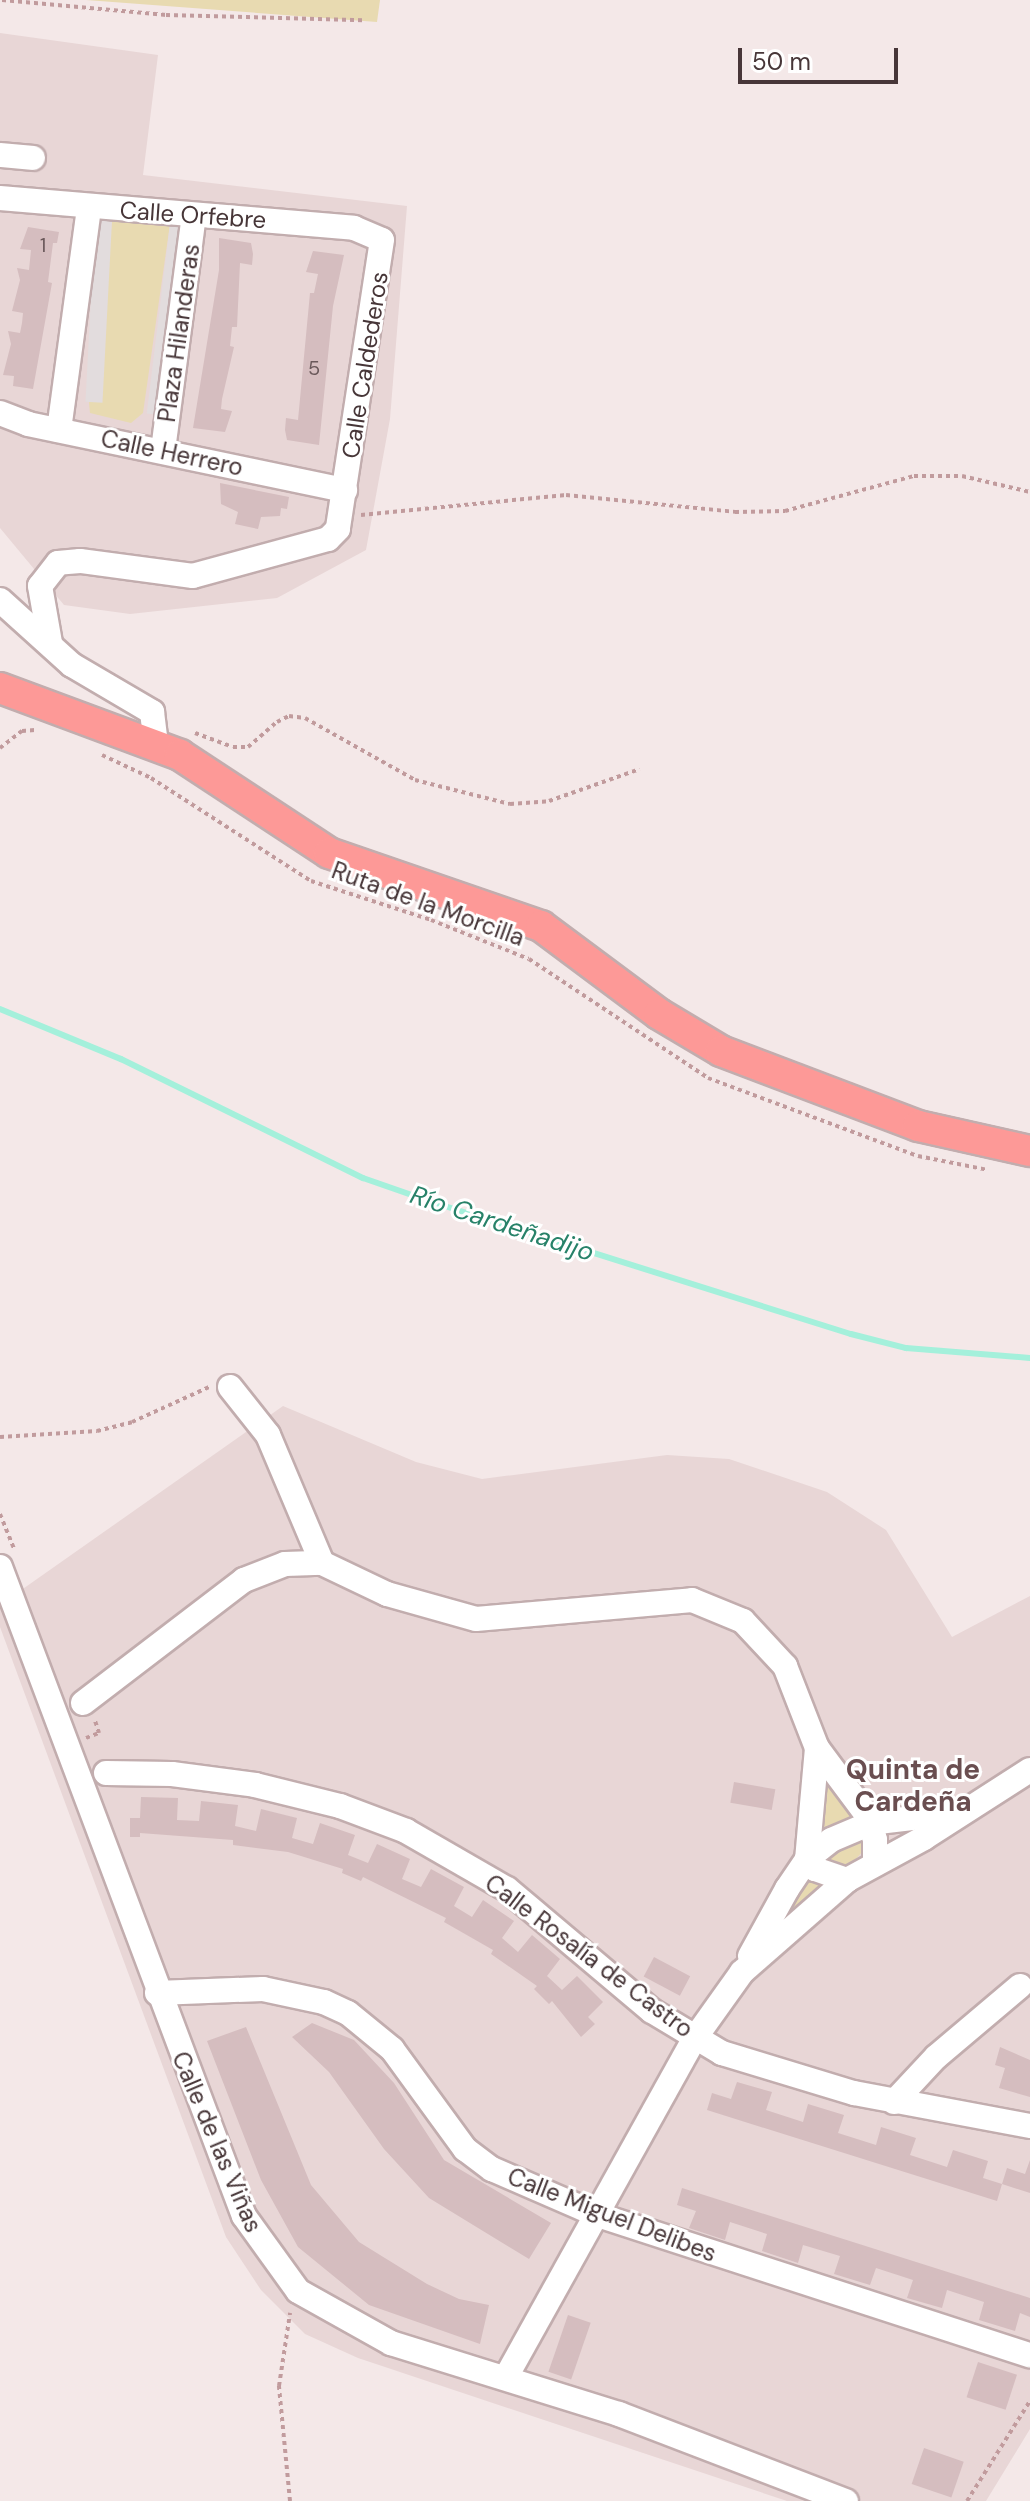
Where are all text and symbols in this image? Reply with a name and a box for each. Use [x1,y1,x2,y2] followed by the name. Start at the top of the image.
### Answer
[742,32,902,82] scale bar
[752,46,811,77] text: 50 m
[119,196,267,234] street label: Calle Orfebre
[40,233,46,257] house number: 1
[152,242,206,424] street label: Plaza Hilanderas
[336,270,394,460] street label: Calle Caldederos
[308,356,320,380] house number: 5
[98,424,246,482] street label: Calle Herrero
[328,856,528,952] street label: Ruta de la Morcilla
[406,1180,598,1268] water label: Río Cardeñadijo
[846,1753,980,1819] district label: Quinta de Cardeña
[479,1868,699,2044] street label: Calle Rosalía de Castro
[166,2047,268,2237] street label: Calle de las Viñas
[503,2162,721,2268] street label: Calle Miguel Delibes

